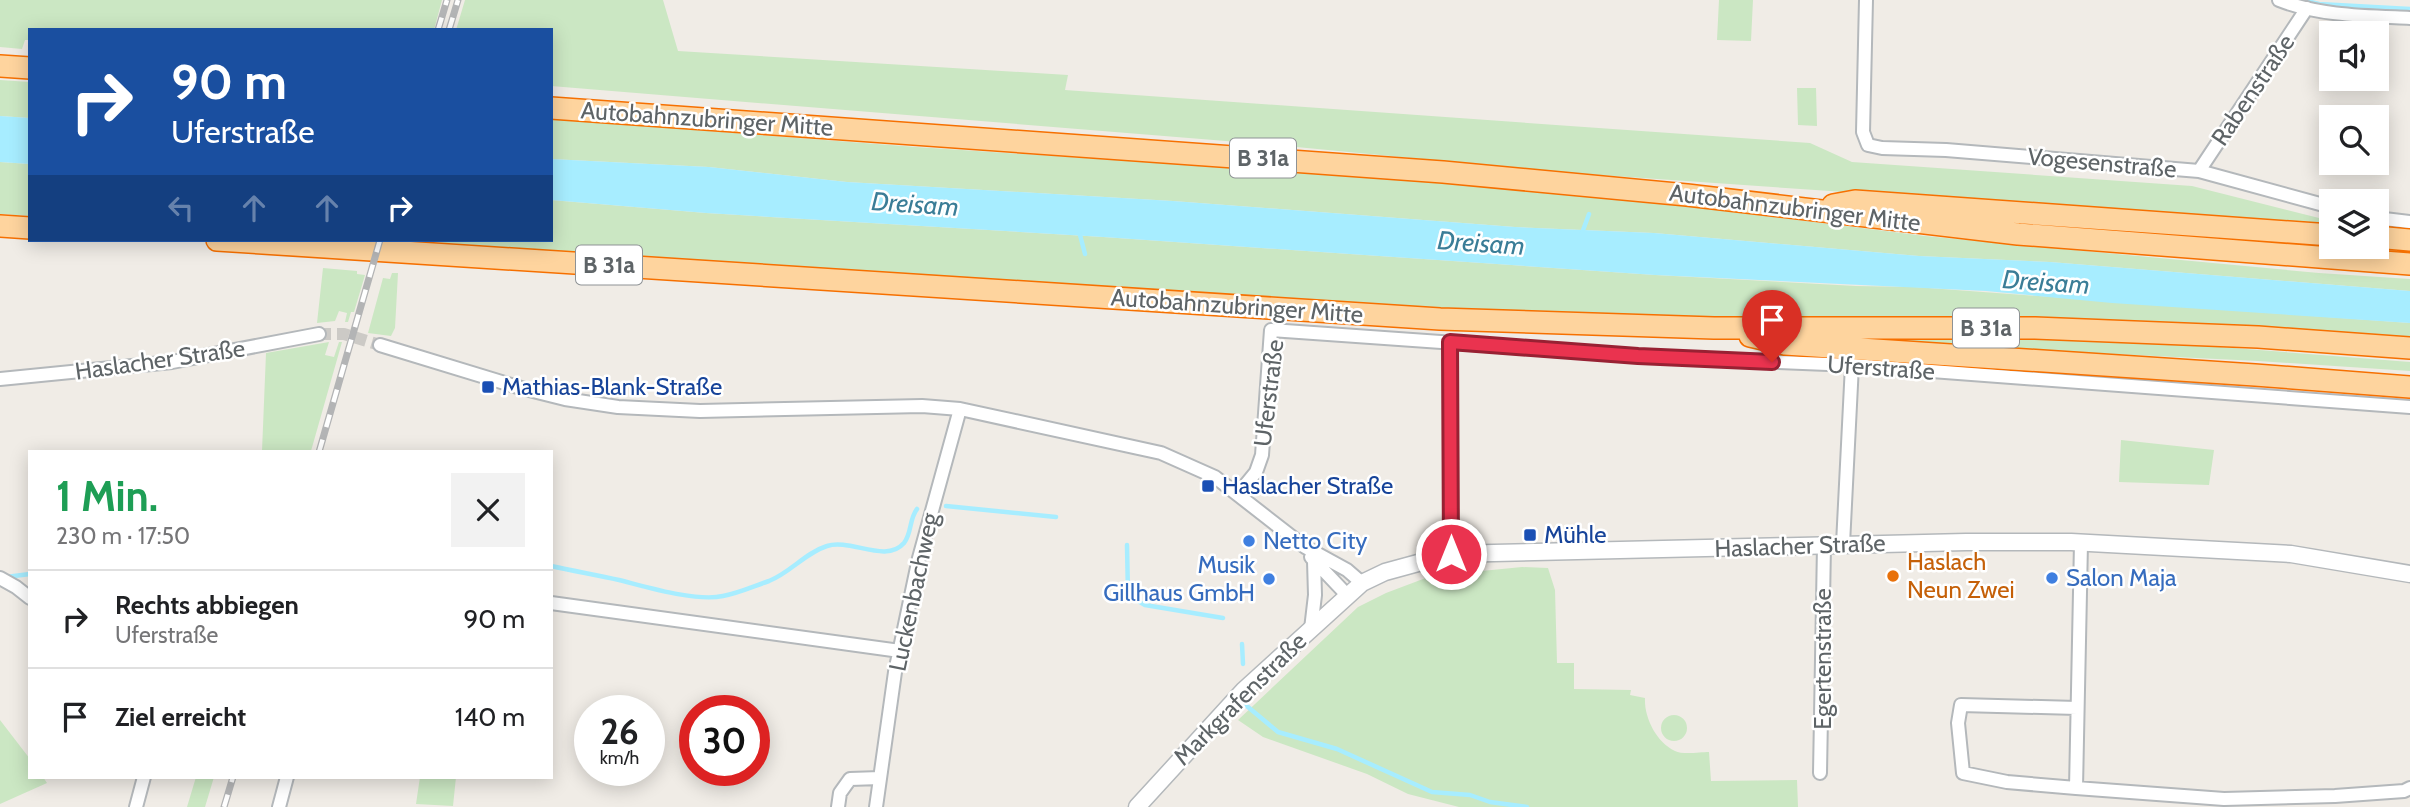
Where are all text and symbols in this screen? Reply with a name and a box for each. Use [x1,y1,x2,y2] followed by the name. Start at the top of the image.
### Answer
[2319,21,2389,259] map controls
[2319,21,2389,91] button: sound
[2205,29,2300,151] street label: Rabenstraße
[171,52,287,111] text: 90 m
[56,56,147,147] icon: right
[580,95,834,142] street label: Autobahnzubringer Mitte
[2319,105,2389,175] button: search
[171,112,315,151] text: Uferstraße
[1230,139,1296,178] road number: B 31a
[2026,142,2178,183] street label: Vogesenstraße
[1668,178,1922,237] street label: Autobahnzubringer Mitte
[870,185,960,223] water label: Dreisam
[162,189,200,227] icon: left
[235,189,273,227] icon: ahead
[308,189,346,227] icon: ahead
[381,189,419,227] icon: right
[2319,189,2389,259] button: layers
[1436,224,1526,262] water label: Dreisam
[576,246,642,284] road number: B 31a
[2001,263,2091,301] water label: Dreisam
[1110,282,1364,329] street label: Autobahnzubringer Mitte
[1742,290,1802,362] pin
[1753,301,1791,339] icon: arrive
[1953,308,2019,348] road number: B 31a
[73,333,247,386] street label: Haslacher Straße
[1248,338,1289,448] street label: Uferstraße
[1826,349,1936,386] street label: Uferstraße
[502,372,722,401] place label: Mathias-Blank-Straße
[480,379,496,395] marker: Mathias-Blank-Straße
[56,470,158,522] text: 1 Min.
[1222,471,1393,500] place label: Haslacher Straße
[451,473,525,547] button: close
[1200,478,1216,494] marker: Haslacher Straße
[883,509,945,674] street label: Luckenbachweg
[1414,517,1488,591] position arrow
[1544,520,1607,549] place label: Mühle
[56,522,190,550] text: 230 m · 17:50
[1263,526,1367,555] place label: Netto City
[1522,527,1538,543] marker: Mühle
[1714,528,1886,563] street label: Haslacher Straße
[1241,533,1257,549] marker: Netto City
[1907,547,2015,604] place label: Haslach Neun Zwei
[1103,550,1255,607] place label: Musik Gillhaus GmbH
[2066,563,2177,592] place label: Salon Maja
[1885,568,1901,584] marker: Haslach Neun Zwei
[2044,570,2060,586] marker: Salon Maja
[1261,571,1277,587] marker: Musik Gillhaus GmbH
[1808,588,1837,730] street label: Egertenstraße
[115,589,299,621] text: Rechts abbiegen
[56,600,94,638] icon: right
[463,603,525,635] text: 90 m
[115,621,218,649] text: Uferstraße
[1167,626,1312,771] street label: Markgrafenstraße
[679,695,770,786] speed limit sign: 30
[56,698,94,736] icon: arrive
[115,701,246,733] text: Ziel erreicht
[455,701,525,733] text: 140 m
[600,710,639,753] text: 26
[600,747,639,769] text: km/h

